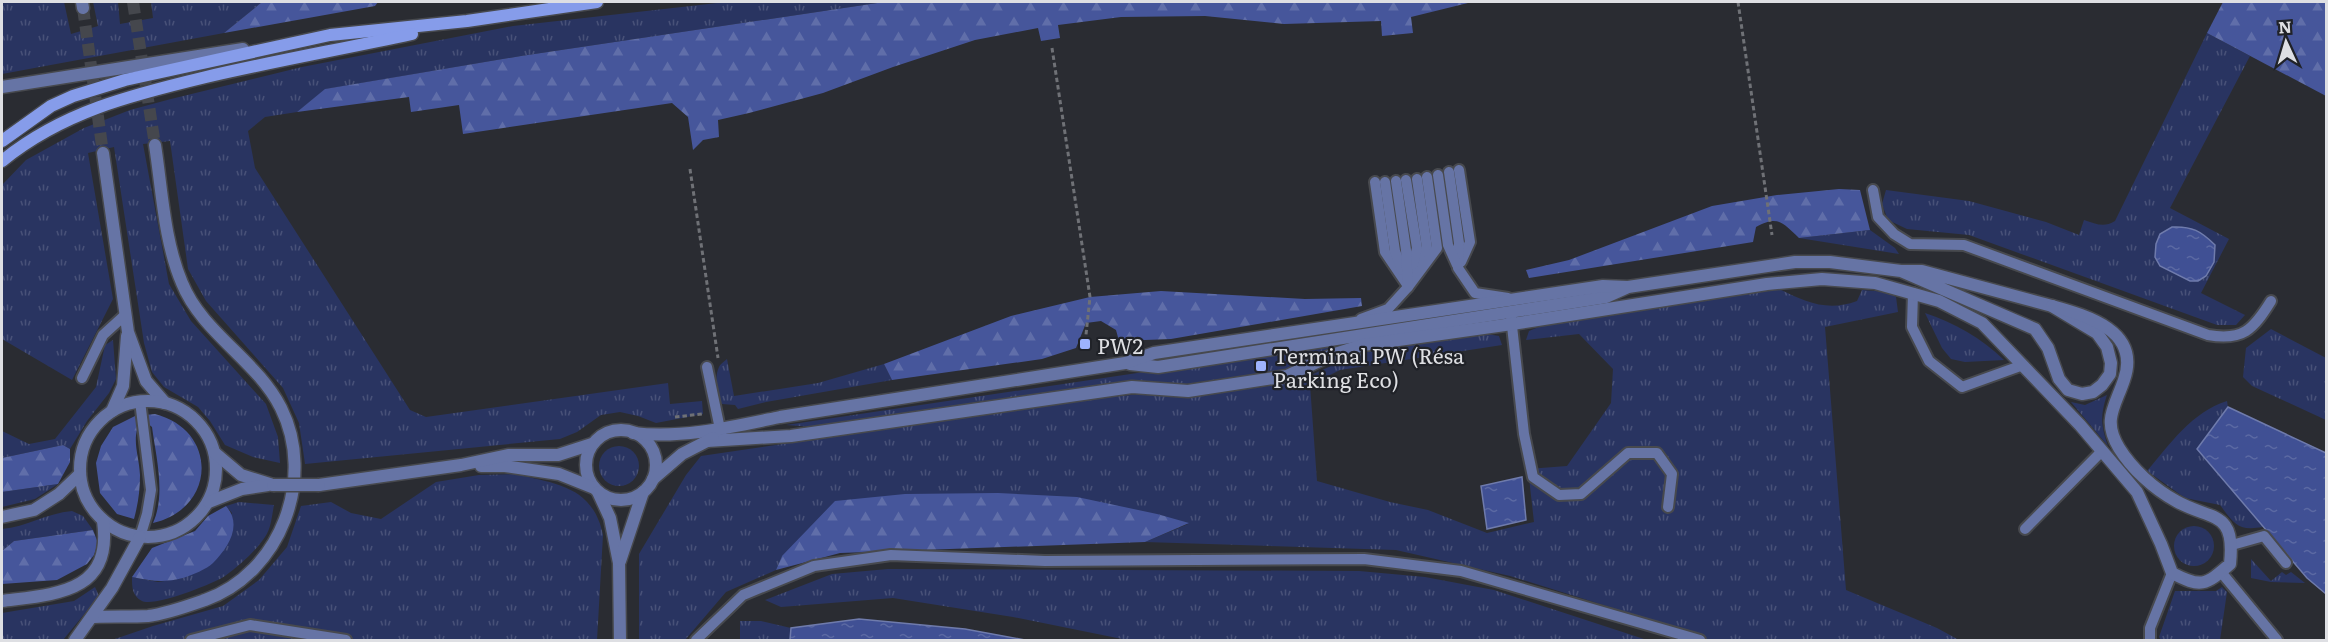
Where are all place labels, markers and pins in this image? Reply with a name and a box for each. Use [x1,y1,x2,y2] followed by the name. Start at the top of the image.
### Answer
[1097,329,1143,360] place label: PW2
[1078,337,1092,351] marker: PW2
[1273,339,1465,394] place label: Terminal PW (Résa Parking Eco)
[1254,359,1268,373] marker: Terminal PW (Résa Parking Eco)

